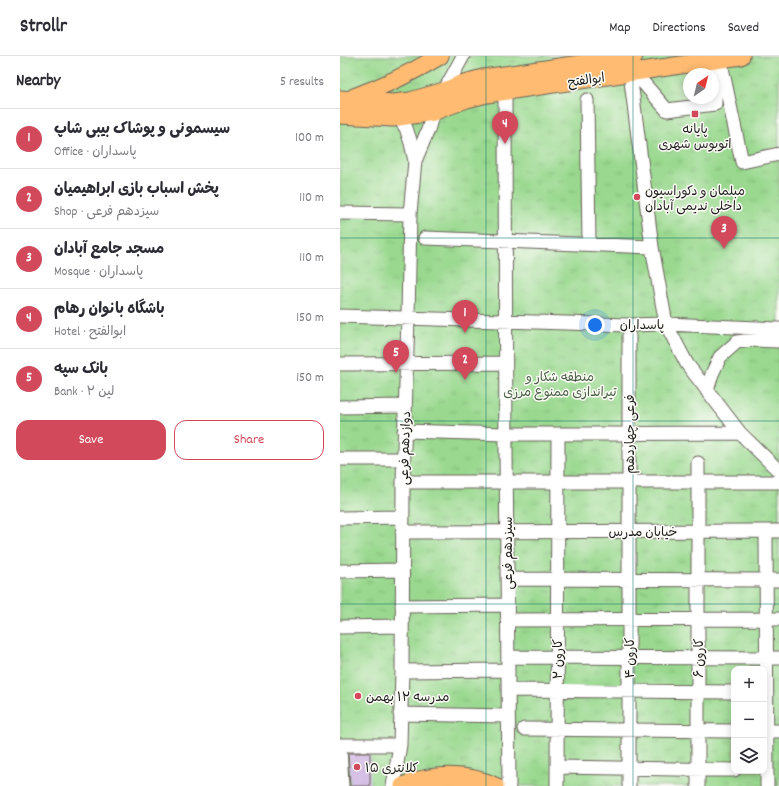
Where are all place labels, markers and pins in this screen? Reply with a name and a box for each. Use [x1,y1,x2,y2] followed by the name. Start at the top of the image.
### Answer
[690,109,700,119] marker: پایانه اتوبوس شهری
[492,111,518,144] pin: 4
[659,121,731,155] place label: پایانه اتوبوس شهری
[645,183,745,217] place label: مبلمان و دکوراسیون داخلی ندیمی آبادان
[632,192,642,202] marker: مبلمان و دکوراسیون داخلی ندیمی آبادان
[711,216,737,249] pin: 3
[452,300,478,333] pin: 1
[383,340,409,373] pin: 5
[452,347,478,380] pin: 2
[366,689,449,708] place label: مدرسه ۱۲ بهمن
[353,691,363,701] marker: مدرسه ۱۲ بهمن
[365,760,419,779] place label: کلانتری ۱۵
[352,762,362,772] marker: کلانتری ۱۵

